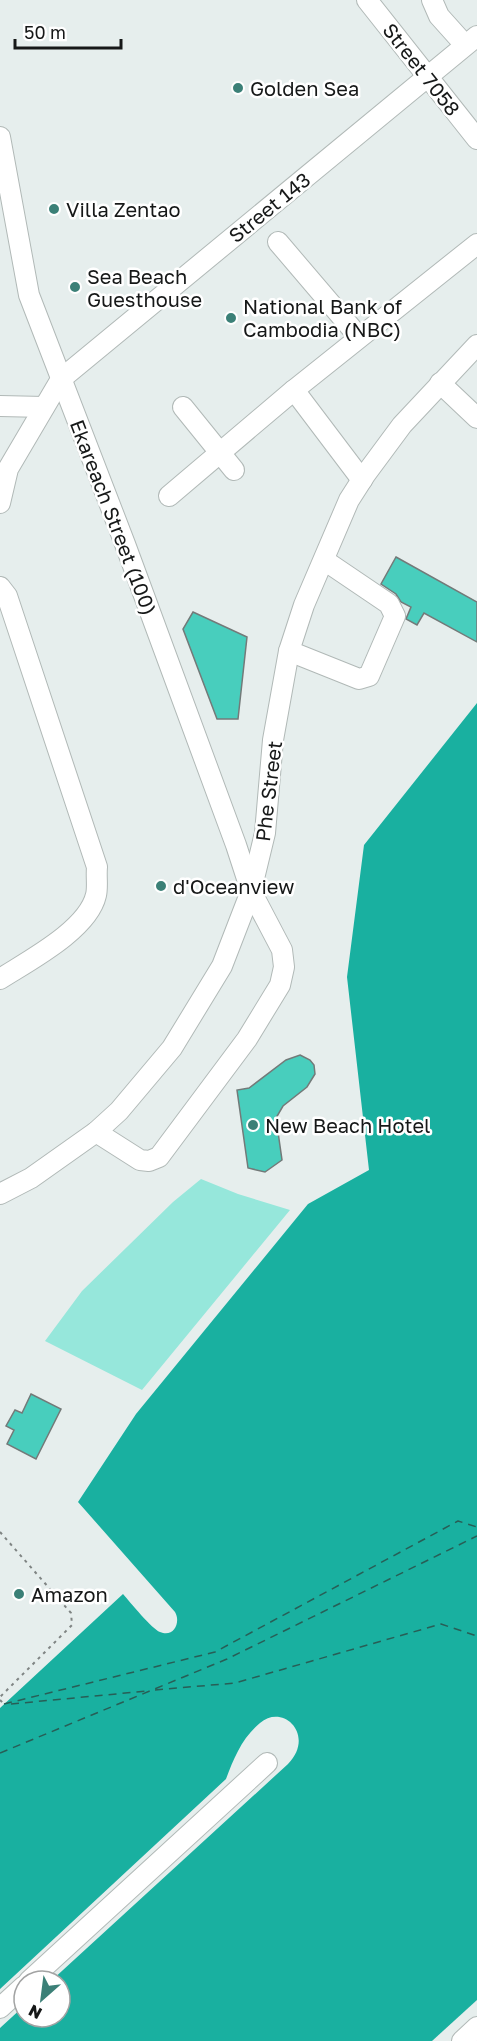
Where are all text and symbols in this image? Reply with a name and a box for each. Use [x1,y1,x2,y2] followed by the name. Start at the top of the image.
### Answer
[15,12,122,50] scale bar
[378,18,466,120] street label: Street 7058
[24,21,66,43] text: 50 m
[250,76,359,100] place label: Golden Sea
[231,81,245,95] marker: Golden Sea
[223,167,315,247] street label: Street 143
[66,197,180,221] place label: Villa Zentao
[47,202,61,216] marker: Villa Zentao
[87,264,202,311] place label: Sea Beach Guesthouse
[68,280,82,294] marker: Sea Beach Guesthouse
[243,294,402,341] place label: National Bank of Cambodia (NBC)
[224,311,238,325] marker: National Bank of Cambodia (NBC)
[66,416,162,618] street label: Ekareach Street (100)
[250,739,286,843] street label: Phe Street
[173,874,294,898] place label: d'Oceanview
[154,879,168,893] marker: d'Oceanview
[265,1113,431,1137] place label: New Beach Hotel
[246,1118,260,1132] marker: New Beach Hotel
[31,1582,108,1606] place label: Amazon
[12,1587,26,1601] marker: Amazon
[12,1969,72,2029] north arrow
[25,2001,45,2024] text: N

